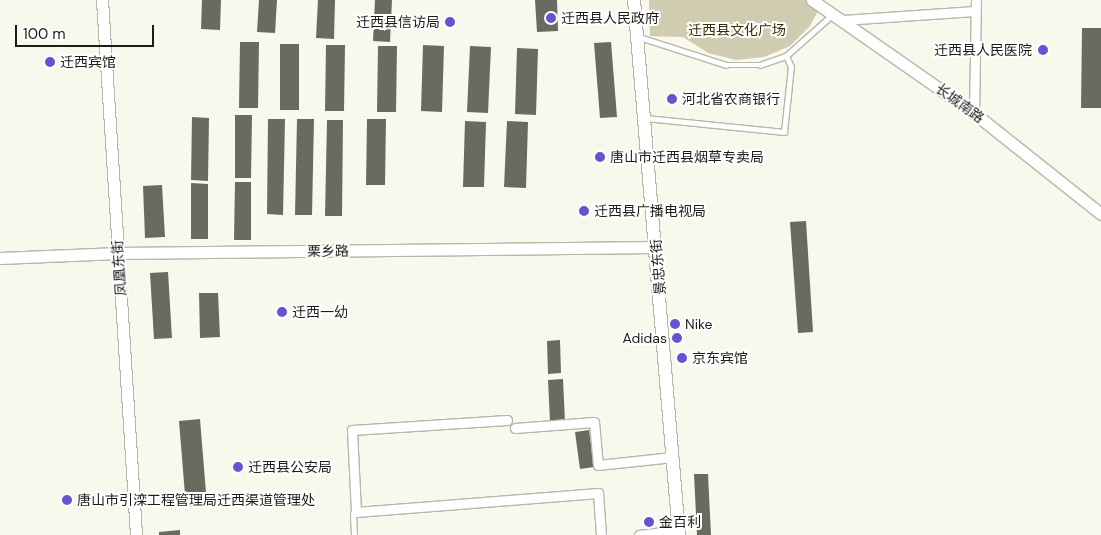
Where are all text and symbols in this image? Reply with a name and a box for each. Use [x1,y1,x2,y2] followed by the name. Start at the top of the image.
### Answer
[561,10,659,26] place label: 迁西县人民政府
[545,12,557,24] marker: 迁西县人民政府
[356,14,440,30] place label: 迁西县信访局
[18,15,156,47] scale bar
[444,16,456,28] marker: 迁西县信访局
[688,22,786,38] park label: 迁西县文化广场
[23,24,66,44] text: 100 m
[934,42,1032,58] place label: 迁西县人民医院
[1036,43,1050,57] marker: 迁西县人民医院
[60,54,116,70] place label: 迁西宾馆
[44,56,56,68] marker: 迁西宾馆
[932,80,988,126] street label: 长城南路
[682,91,780,107] place label: 河北省农商银行
[666,93,678,105] marker: 河北省农商银行
[610,149,764,165] place label: 唐山市迁西县烟草专卖局
[594,151,606,163] marker: 唐山市迁西县烟草专卖局
[594,203,706,219] place label: 迁西县广播电视局
[578,205,590,217] marker: 迁西县广播电视局
[647,238,669,296] street label: 景忠东街
[109,239,129,297] street label: 凤凰东街
[307,242,349,260] street label: 栗乡路
[292,304,348,320] place label: 迁西一幼
[276,306,288,318] marker: 迁西一幼
[685,316,713,332] place label: Nike
[669,318,681,330] marker: Nike
[623,330,667,346] place label: Adidas
[671,332,683,344] marker: Adidas
[692,350,748,366] place label: 京东宾馆
[676,352,688,364] marker: 京东宾馆
[248,459,332,475] place label: 迁西县公安局
[232,461,244,473] marker: 迁西县公安局
[77,492,315,508] place label: 唐山市引滦工程管理局迁西渠道管理处
[61,494,73,506] marker: 唐山市引滦工程管理局迁西渠道管理处
[659,514,701,530] place label: 金百利
[643,516,655,528] marker: 金百利

